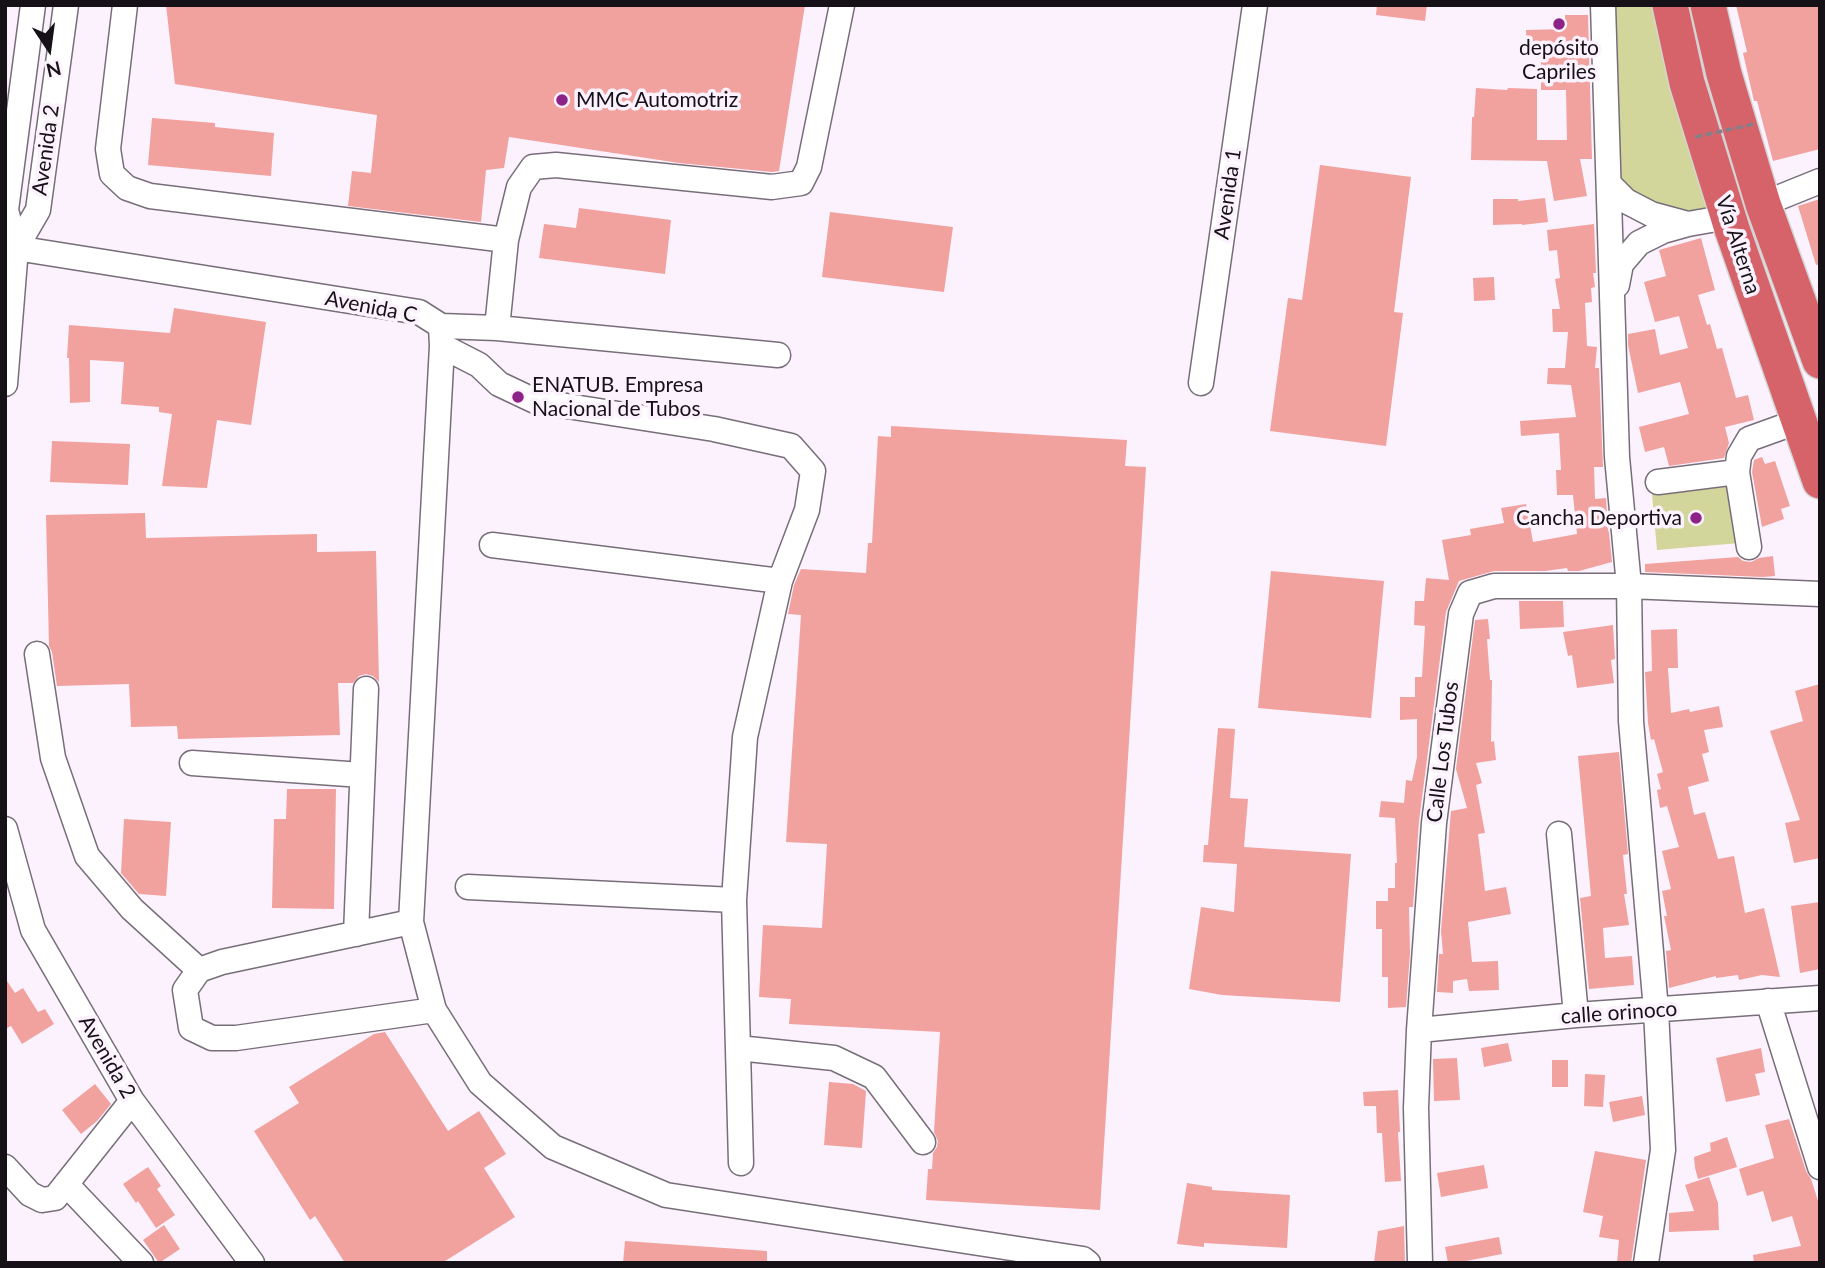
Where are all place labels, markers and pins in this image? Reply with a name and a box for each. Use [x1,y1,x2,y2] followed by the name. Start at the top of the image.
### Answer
[1551,16,1567,32] marker: depósito Capriles
[1519,35,1599,85] place label: depósito Capriles
[576,87,738,113] place label: MMC Automotriz
[554,92,570,108] marker: MMC Automotriz
[532,372,703,422] place label: ENATUB. Empresa Nacional de Tubos
[510,389,526,405] marker: ENATUB. Empresa Nacional de Tubos
[1516,505,1682,531] place label: Cancha Deportiva
[1688,510,1704,526] marker: Cancha Deportiva

